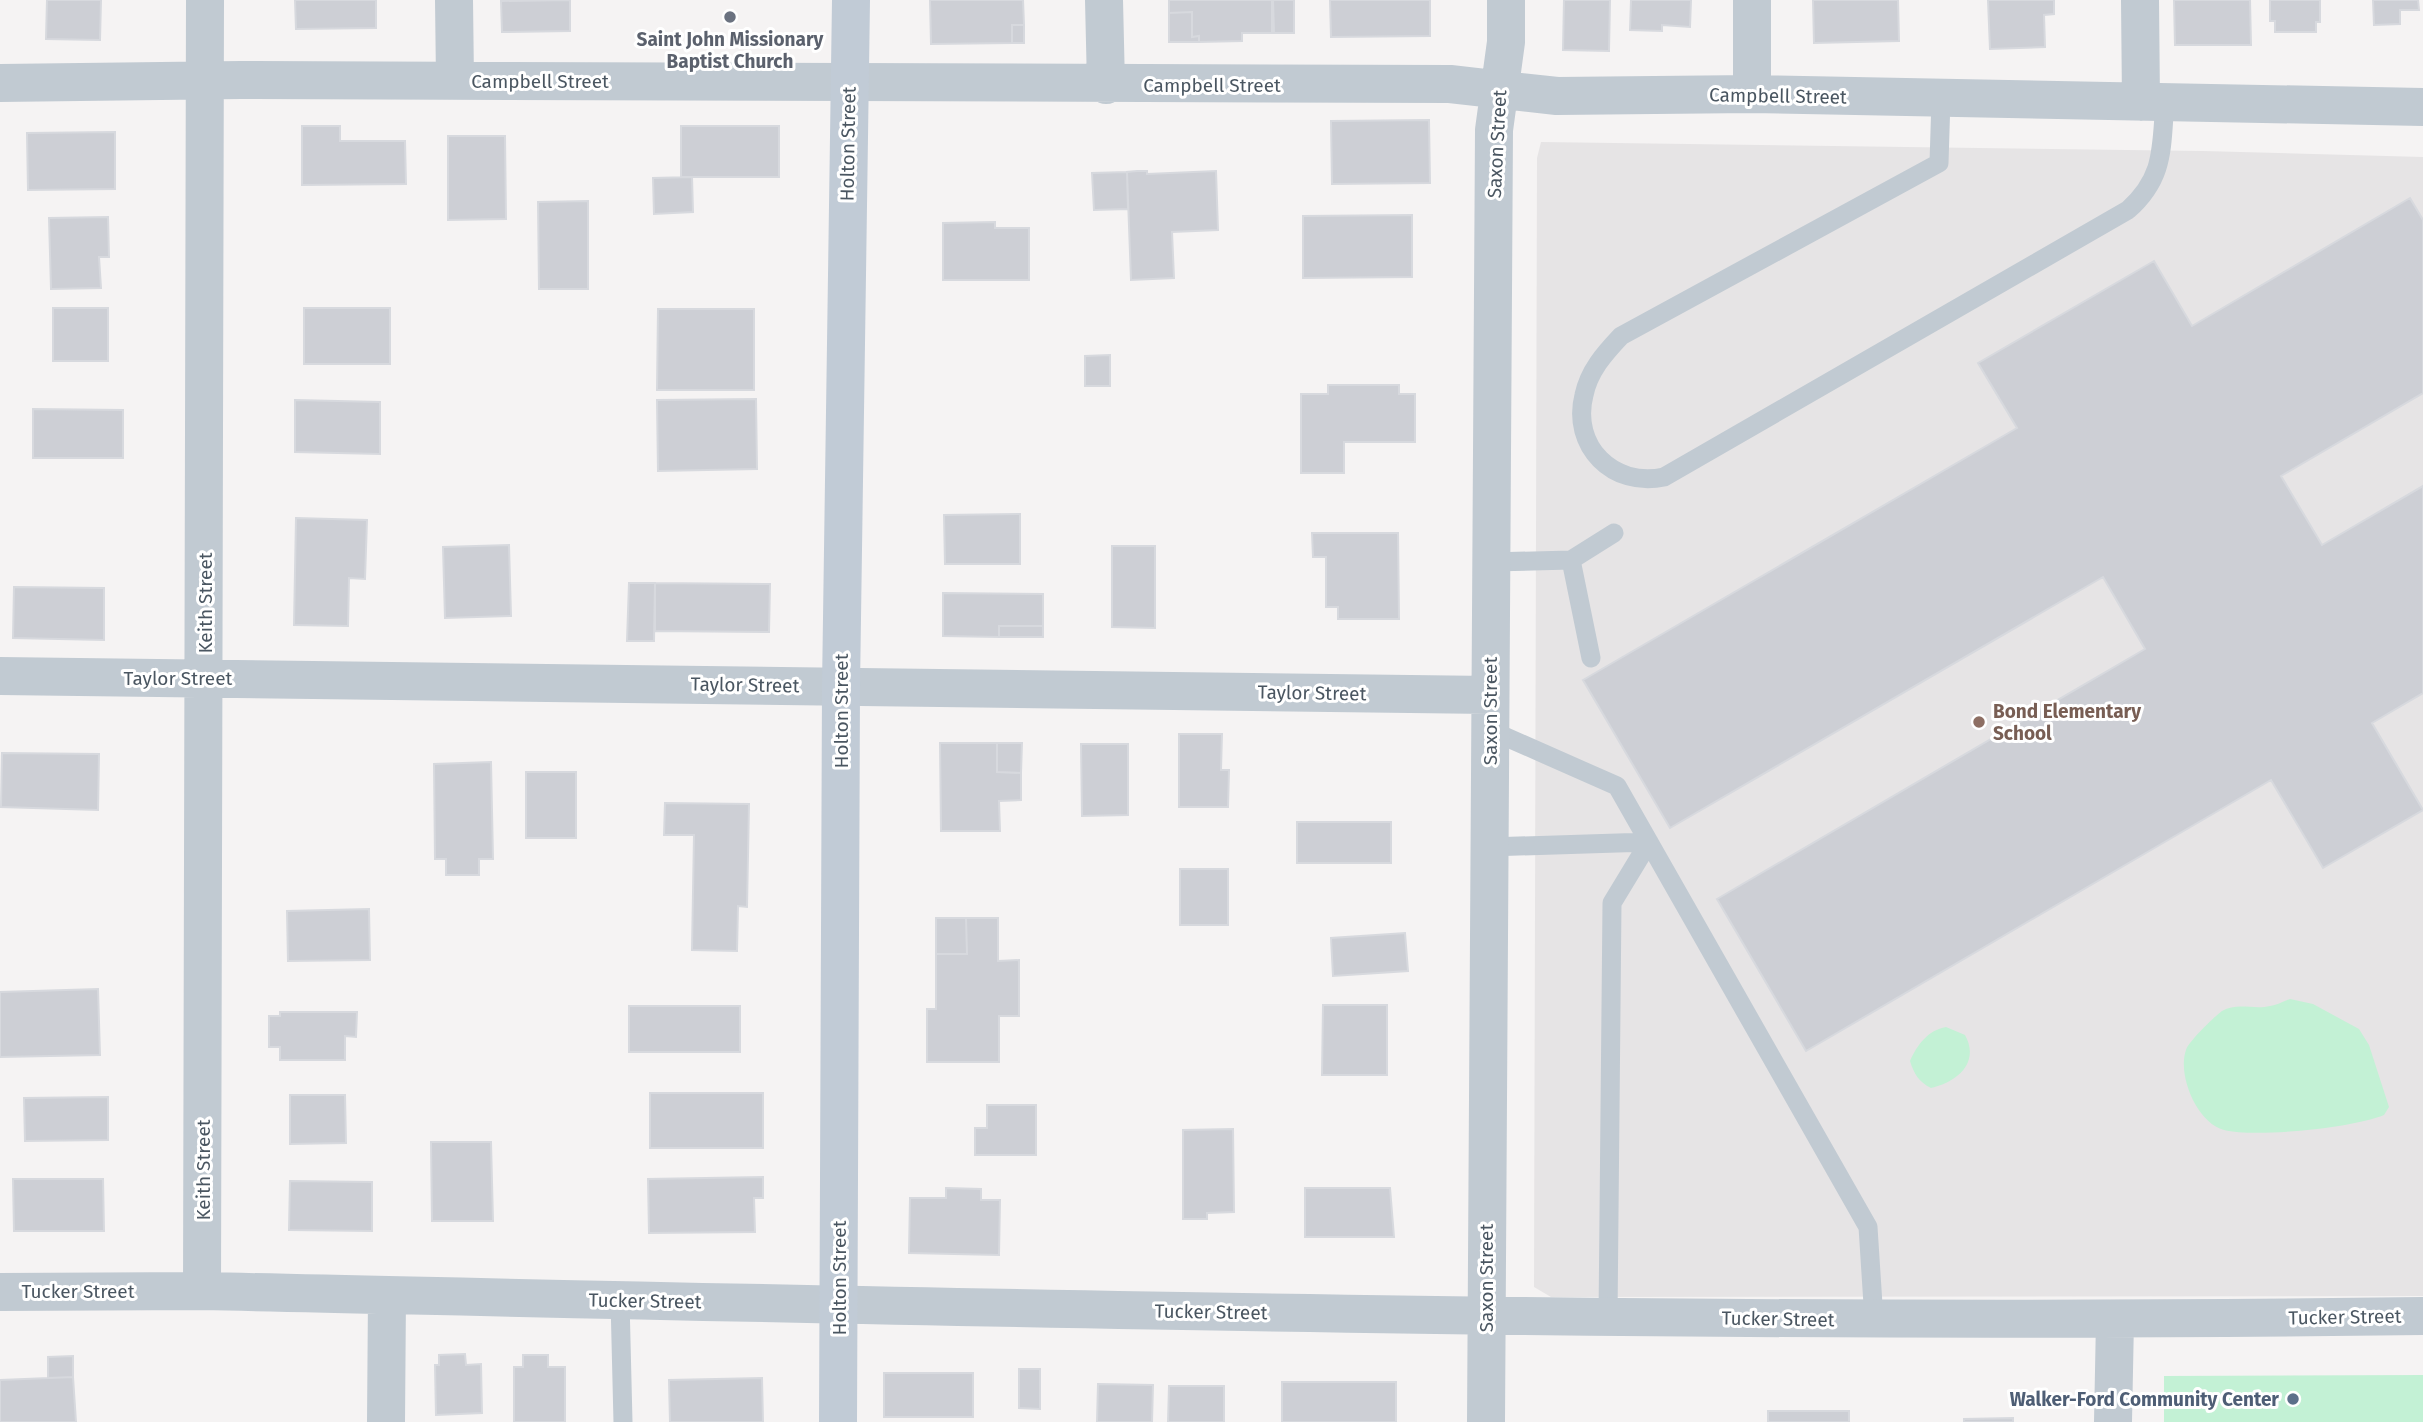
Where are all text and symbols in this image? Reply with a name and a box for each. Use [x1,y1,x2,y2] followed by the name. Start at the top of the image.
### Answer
[722,9,738,25] marker: Saint John Missionary Baptist Church
[637,28,824,73] place label: Saint John Missionary Baptist Church
[471,70,609,93] street label: Campbell Street
[1143,74,1281,97] street label: Campbell Street
[1709,83,1847,109] street label: Campbell Street
[835,86,861,202] street label: Holton Street
[1483,89,1511,199] street label: Saxon Street
[194,552,217,654] street label: Keith Street
[830,653,853,768] street label: Holton Street
[1479,657,1502,765] street label: Saxon Street
[124,667,233,690] street label: Taylor Street
[690,673,800,697] street label: Taylor Street
[1257,681,1367,705] street label: Taylor Street
[1993,700,2141,745] place label: Bond Elementary School
[1971,714,1987,730] marker: Bond Elementary School
[192,1119,215,1221] street label: Keith Street
[828,1220,851,1335] street label: Holton Street
[1475,1224,1498,1332] street label: Saxon Street
[21,1280,135,1303] street label: Tucker Street
[588,1289,702,1313] street label: Tucker Street
[1154,1300,1268,1324] street label: Tucker Street
[2288,1305,2402,1329] street label: Tucker Street
[1721,1307,1835,1331] street label: Tucker Street
[2010,1388,2279,1411] place label: Walker-Ford Community Center
[2285,1391,2301,1407] marker: Walker-Ford Community Center

